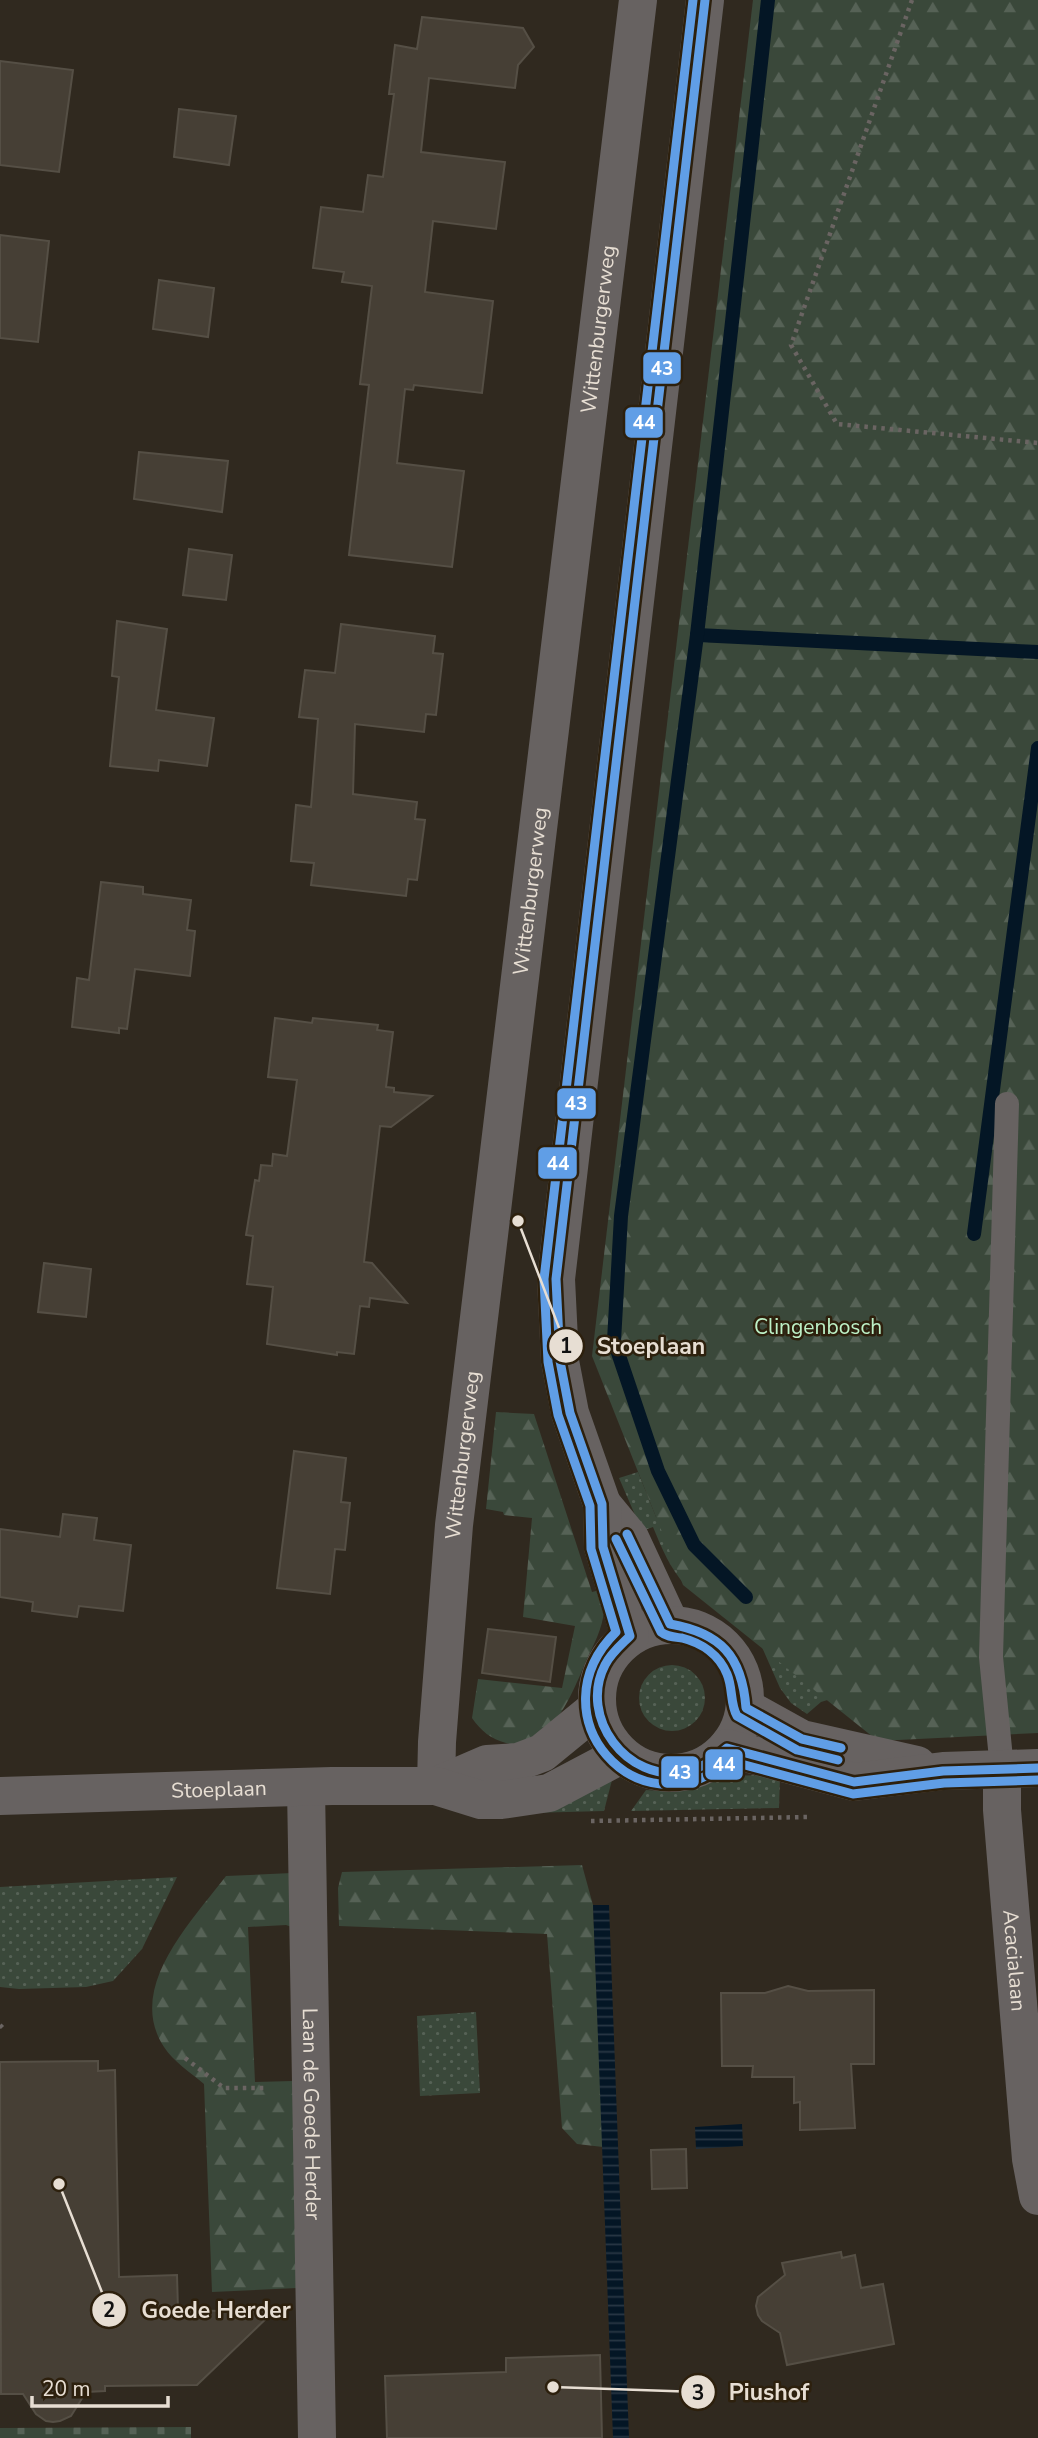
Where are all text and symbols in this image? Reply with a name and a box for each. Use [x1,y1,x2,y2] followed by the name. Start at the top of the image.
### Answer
[574,244,622,415] street label: Wittenburgerweg
[642,351,682,385] line badge: 43
[651,356,673,382] text: 43
[624,406,664,439] line badge: 44
[633,410,655,436] text: 44
[506,805,555,977] street label: Wittenburgerweg
[556,1087,597,1120] line badge: 43
[565,1091,587,1117] text: 43
[537,1146,578,1180] line badge: 44
[547,1151,569,1177] text: 44
[754,1313,882,1341] park label: Clingenbosch
[548,1324,720,1368] callout: Stoeplaan
[597,1331,705,1362] text: Stoeplaan
[560,1332,572,1360] text: 1
[439,1369,486,1540] street label: Wittenburgerweg
[704,1748,744,1781] line badge: 44
[713,1752,735,1778] text: 44
[660,1755,700,1789] line badge: 43
[669,1760,691,1786] text: 43
[171,1774,267,1805] street label: Stoeplaan
[996,1908,1033,2013] street label: Acacialaan
[296,2008,327,2221] street label: Laan de Goede Herder
[92,2288,304,2332] callout: Goede Herder
[141,2295,291,2326] text: Goede Herder
[103,2296,115,2324] text: 2
[32,2364,168,2408] scale bar
[680,2370,823,2414] callout: Piushof
[42,2375,91,2403] text: 20 m
[729,2377,810,2408] text: Piushof
[692,2379,704,2407] text: 3

